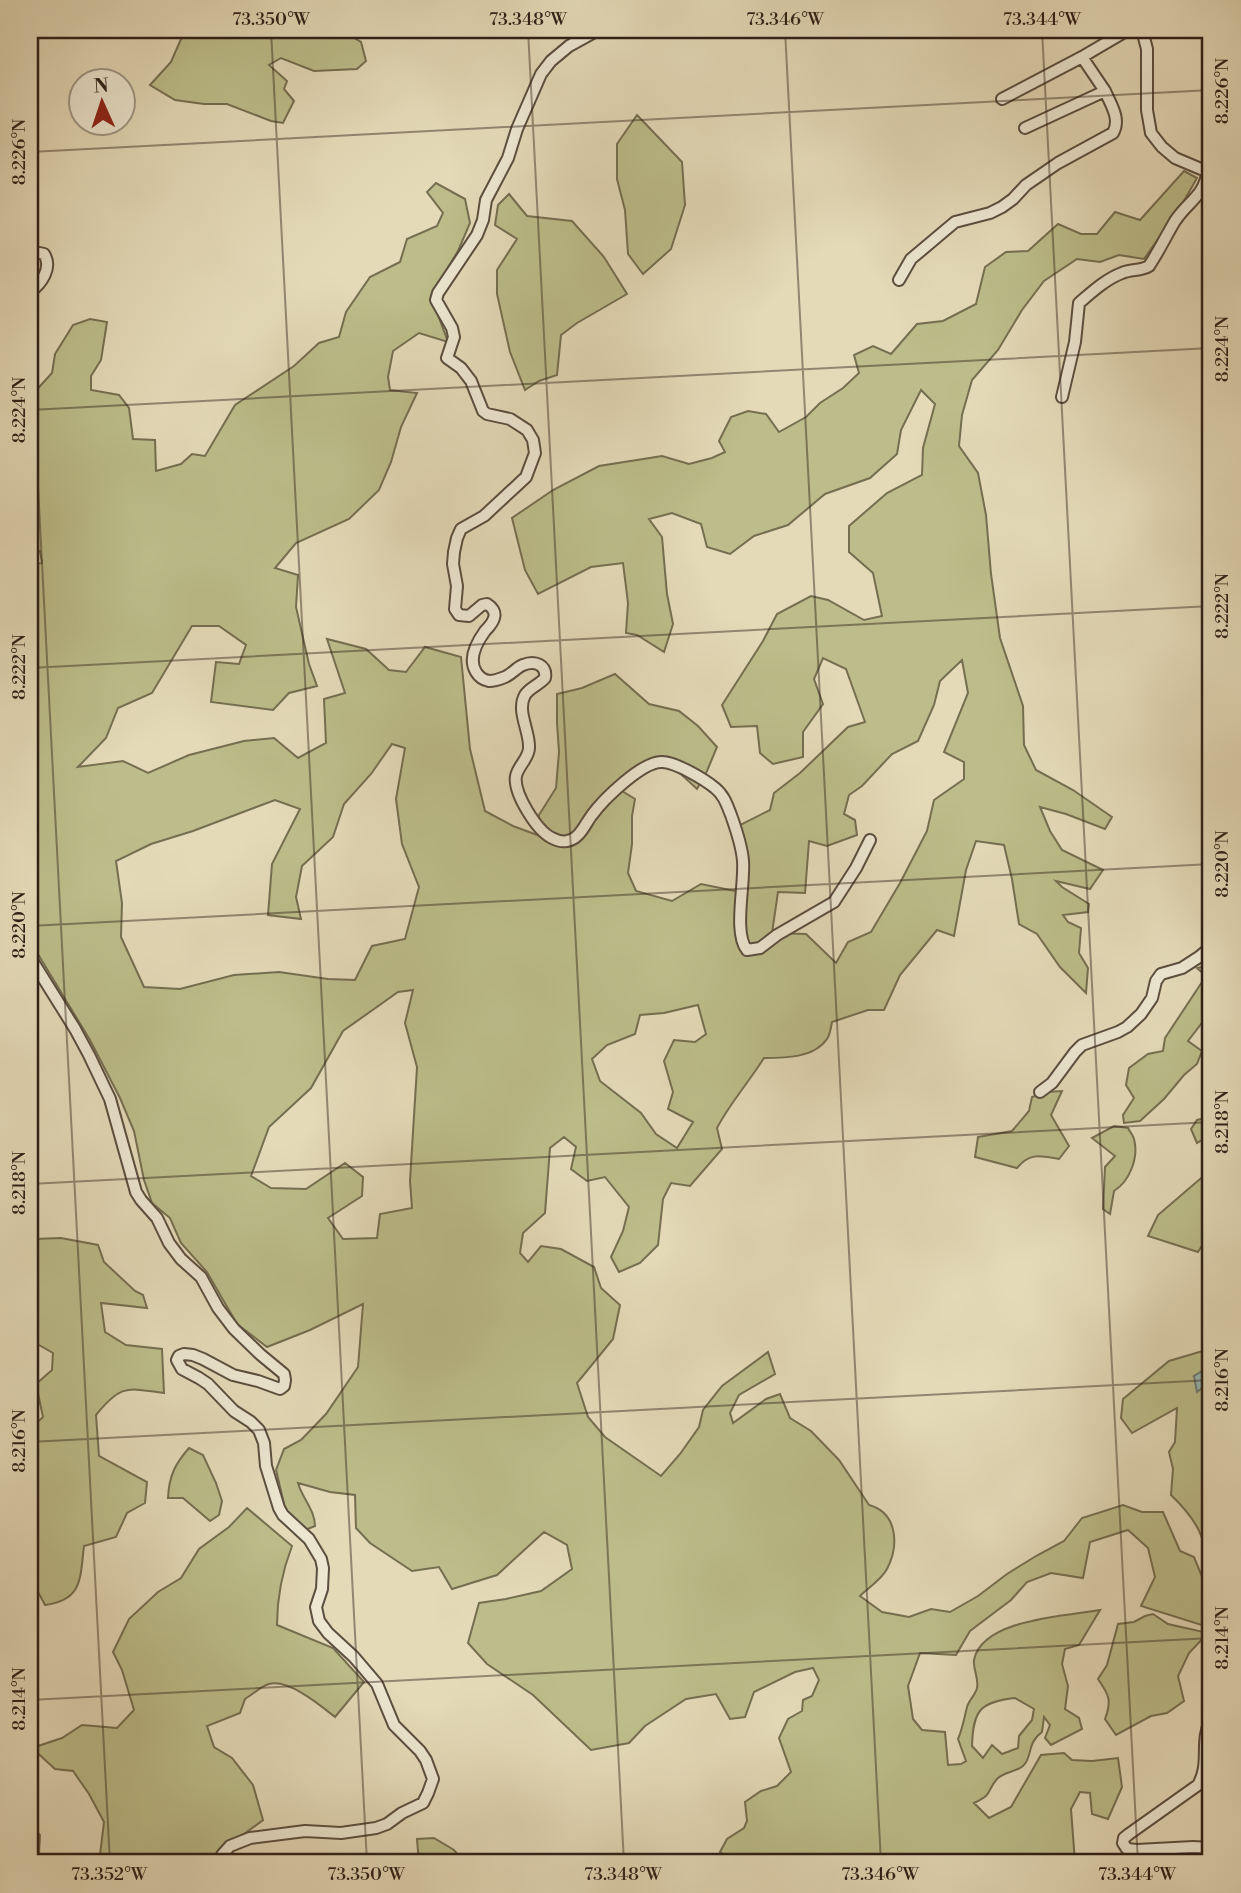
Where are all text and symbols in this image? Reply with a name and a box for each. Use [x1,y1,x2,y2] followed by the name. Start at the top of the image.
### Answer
[232,8,310,31] text: 73.350°W
[489,8,568,31] text: 73.348°W
[746,8,824,31] text: 73.346°W
[1003,8,1082,31] text: 73.344°W
[1211,57,1234,124] text: 8.226°N
[66,66,136,136] north arrow
[93,74,109,98] text: N
[8,118,31,185] text: 8.226°N
[1211,315,1234,382] text: 8.224°N
[8,376,31,443] text: 8.224°N
[1211,572,1234,639] text: 8.222°N
[8,633,31,700] text: 8.222°N
[1211,830,1234,898] text: 8.220°N
[8,891,31,959] text: 8.220°N
[1211,1089,1234,1154] text: 8.218°N
[8,1150,31,1215] text: 8.218°N
[1211,1348,1234,1412] text: 8.216°N
[8,1409,31,1473] text: 8.216°N
[1211,1606,1234,1670] text: 8.214°N
[8,1667,31,1731] text: 8.214°N
[71,1863,148,1886] text: 73.352°W
[327,1863,405,1886] text: 73.350°W
[584,1863,663,1886] text: 73.348°W
[841,1863,919,1886] text: 73.346°W
[1098,1863,1177,1886] text: 73.344°W

